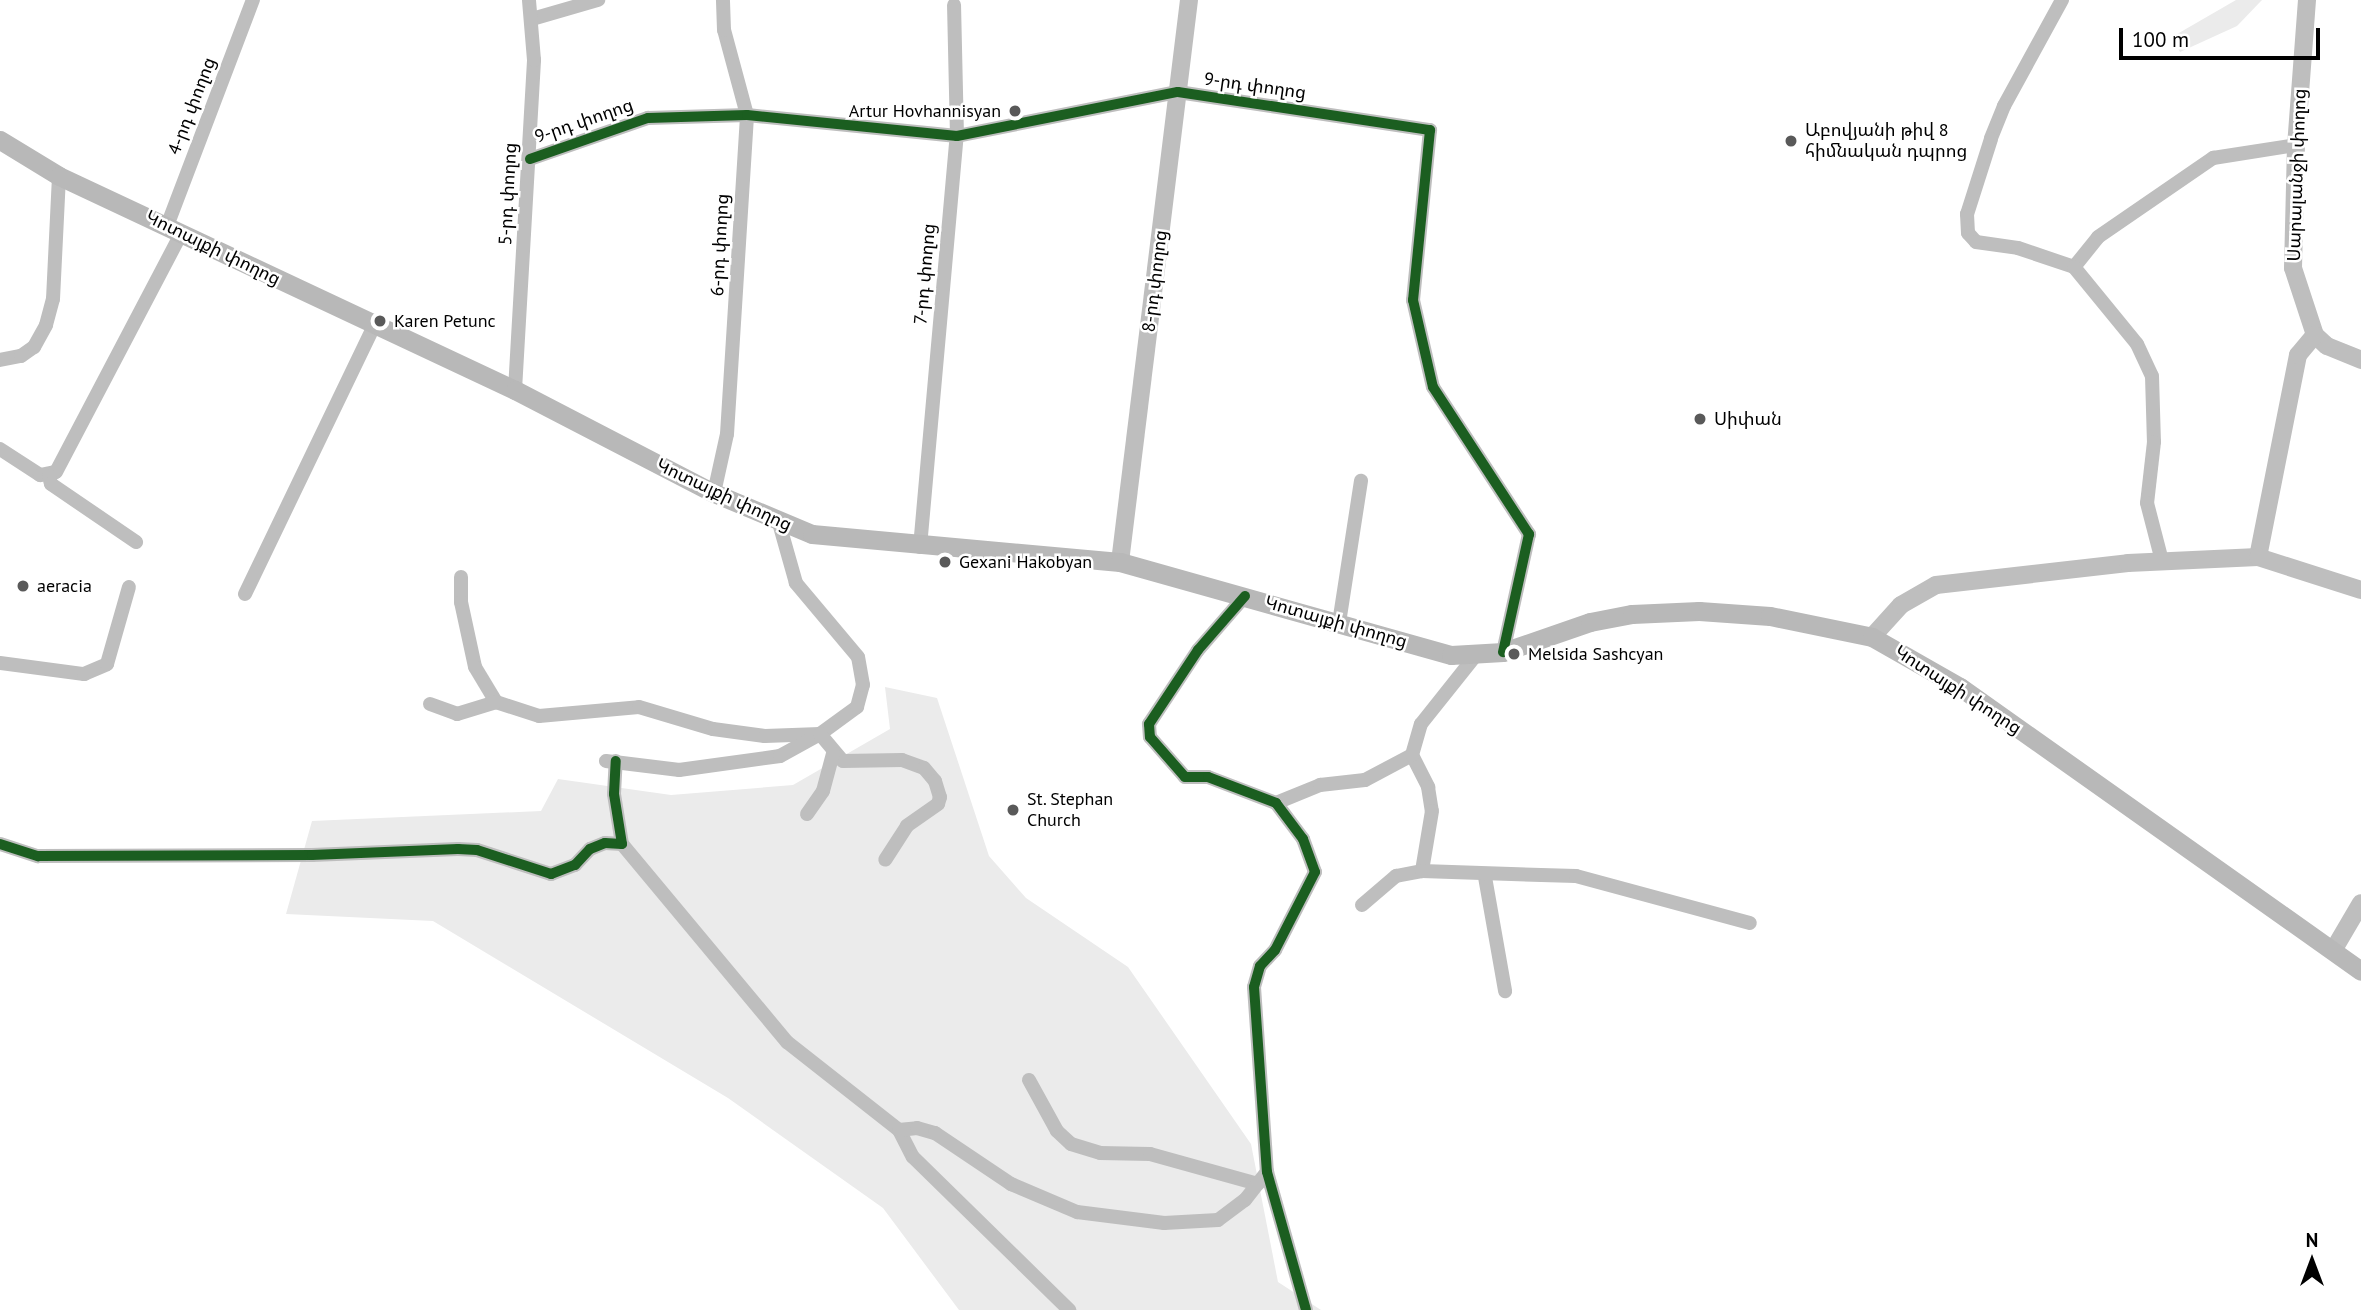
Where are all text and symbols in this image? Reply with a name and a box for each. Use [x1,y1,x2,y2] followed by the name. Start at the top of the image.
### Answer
[2123,14,2324,58] scale bar
[2132,26,2189,53] text: 100 m
[164,54,220,158] street label: 4-րդ փողոց
[1203,68,1307,104] street label: 9-րդ փողոց
[2283,88,2311,262] street label: Սարալանջի փողոց
[532,94,636,148] street label: 9-րդ փողոց
[849,100,1001,122] place label: Artur Hovhannisyan
[1007,103,1023,119] marker: Artur Hovhannisyan
[1805,120,1967,162] place label: Աբովյանի թիվ 8 հիմնական դպրոց
[1783,133,1799,149] marker: Աբովյանի թիվ 8 հիմնական դպրոց
[495,142,521,246] street label: 5-րդ փողոց
[707,193,733,297] street label: 6-րդ փողոց
[142,206,284,290] street label: Կոտայքի փողոց
[910,222,940,326] street label: 7-րդ փողոց
[1138,229,1172,333] street label: 8-րդ փողոց
[394,310,496,332] place label: Karen Petunc
[372,313,388,329] marker: Karen Petunc
[1714,408,1782,430] place label: Սիփան
[1692,411,1708,427] marker: Սիփան
[653,454,795,536] street label: Կոտայքի փողոց
[959,551,1092,573] place label: Gexani Hakobyan
[937,554,953,570] marker: Gexani Hakobyan
[37,575,92,597] place label: aeracia
[15,578,31,594] marker: aeracia
[1262,591,1410,653] street label: Կոտայքի փողոց
[1890,641,2026,739] street label: Կոտայքի փողոց
[1528,643,1663,665] place label: Melsida Sashcyan
[1506,646,1522,662] marker: Melsida Sashcyan
[1027,789,1115,832] place label: St. Stephan Church
[1005,802,1021,818] marker: St. Stephan Church
[2277,1226,2347,1296] north arrow
[2306,1228,2318,1252] text: N

